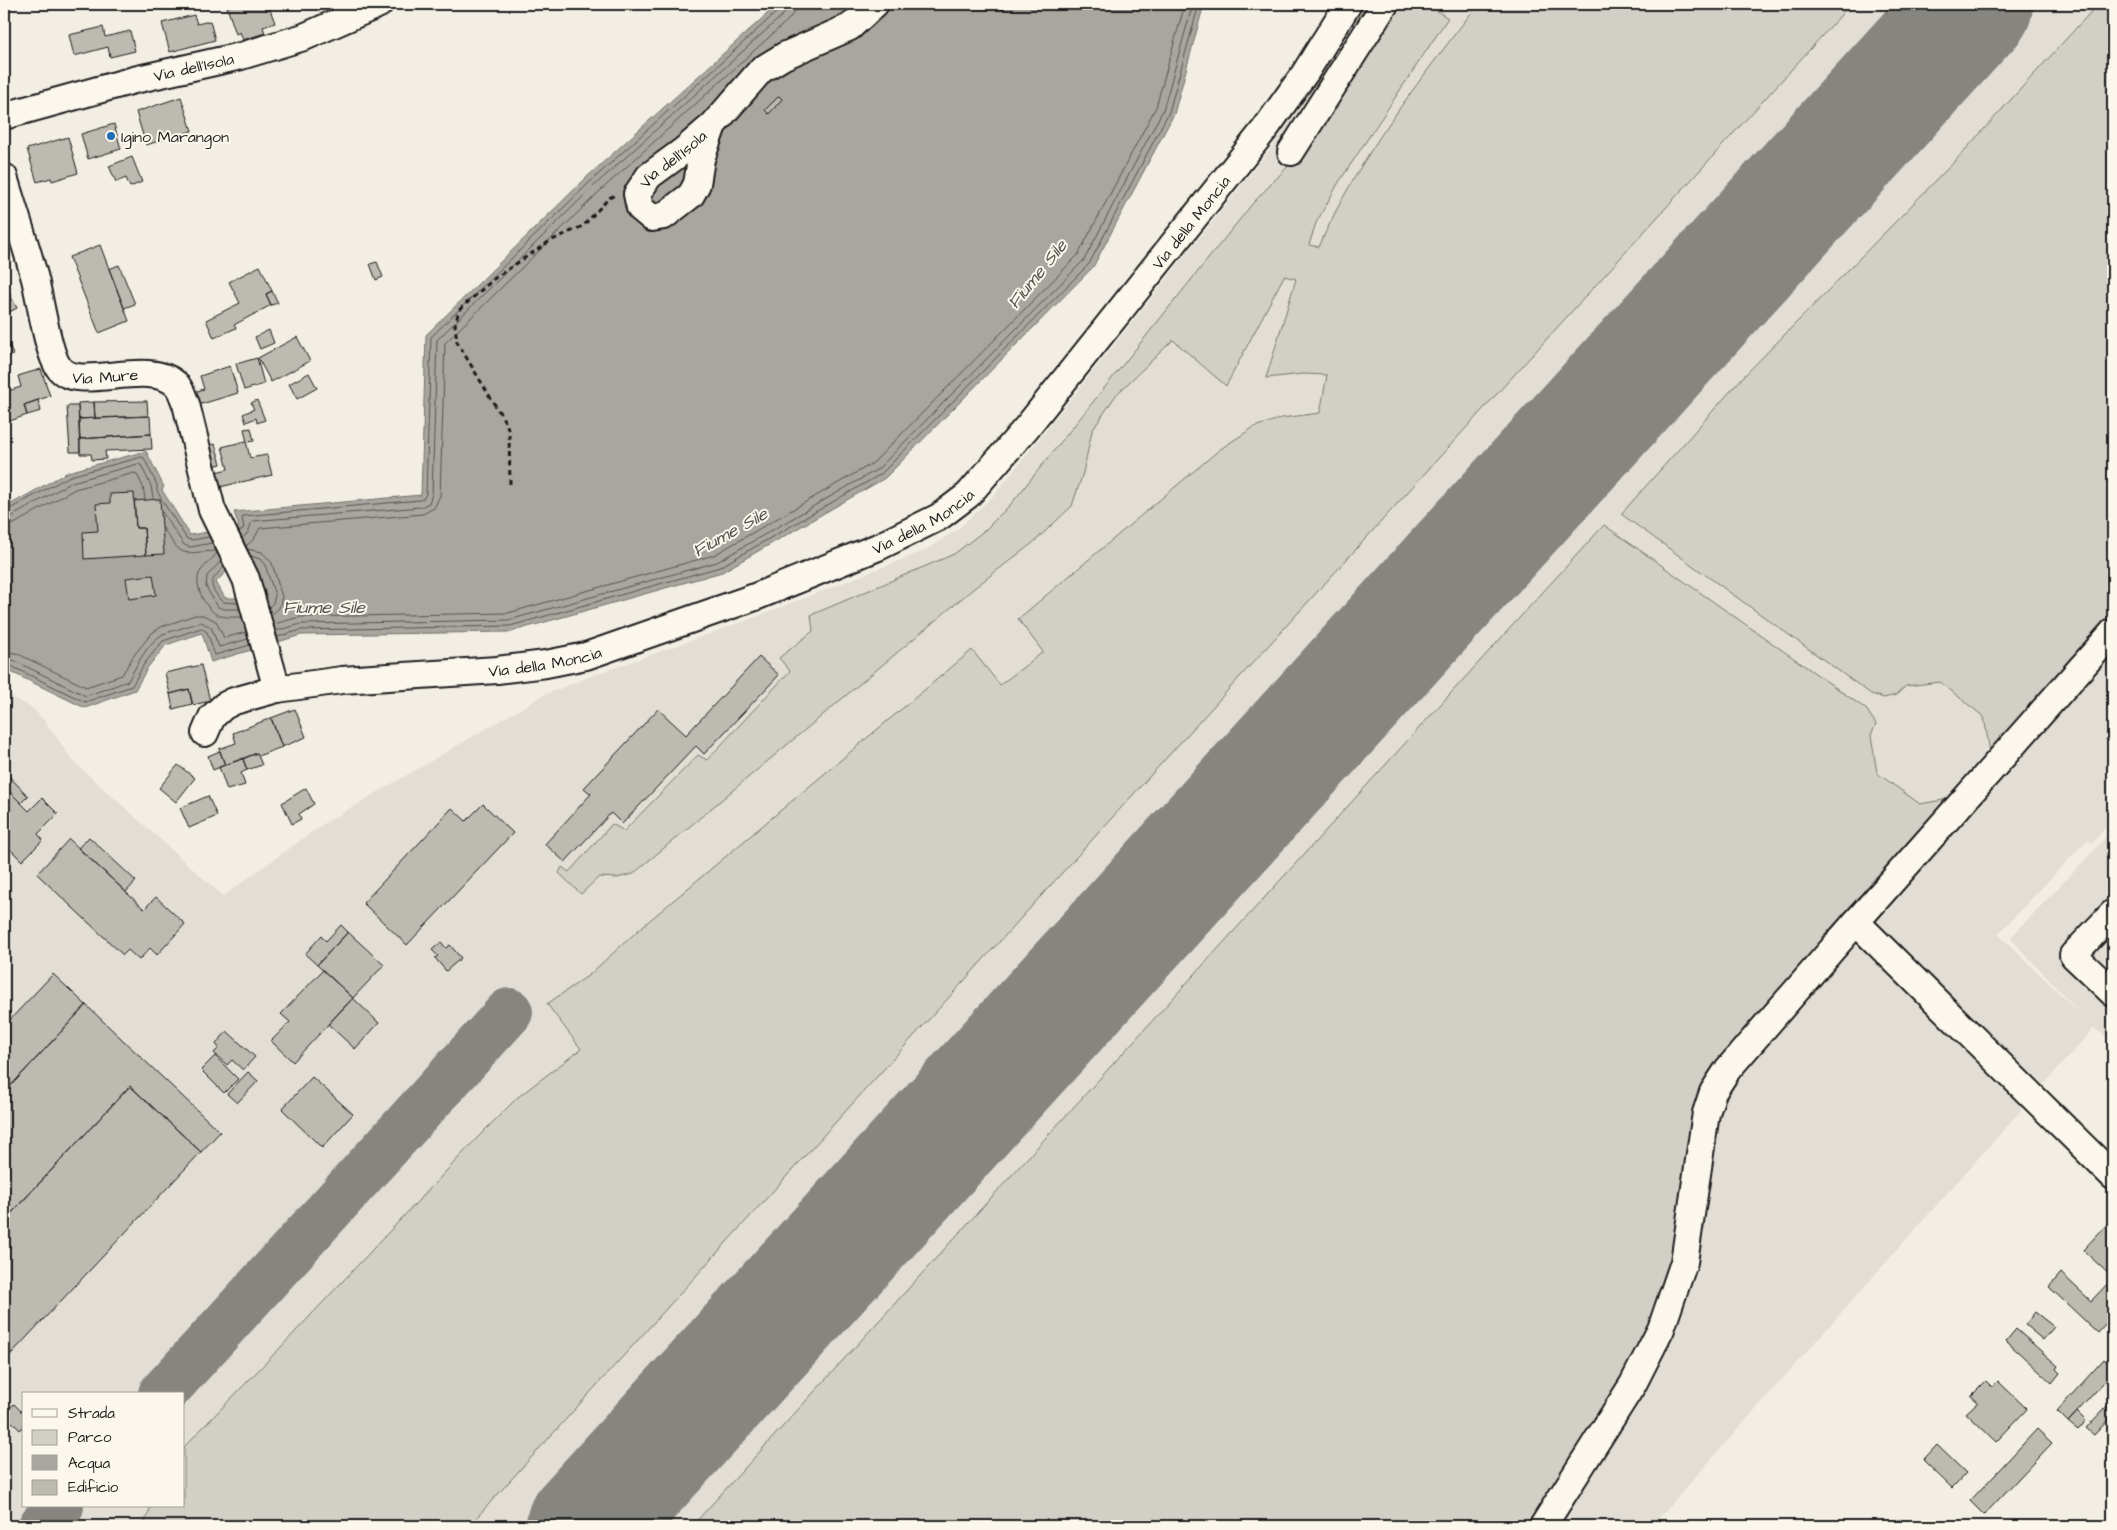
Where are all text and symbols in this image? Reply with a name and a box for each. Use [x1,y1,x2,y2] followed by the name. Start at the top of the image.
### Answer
[152,48,236,87] street label: Via dell'Isola
[634,125,712,192] street label: Via dell'Isola
[121,126,229,149] place label: Igino Marangon
[105,130,117,142] marker: Igino Marangon
[1147,171,1236,274] street label: Via della Moncia
[1002,234,1074,314] water label: Fiume Sile
[71,364,139,390] street label: Via Mure
[869,485,980,560] street label: Via della Moncia
[688,501,773,563] water label: Fiume Sile
[283,595,366,620] water label: Fiume Sile
[488,641,605,683] street label: Via della Moncia
[22,1392,185,1508] legend
[68,1403,115,1424] text: Strada
[68,1427,112,1448] text: Parco
[68,1453,110,1474] text: Acqua
[68,1477,119,1498] text: Edificio

